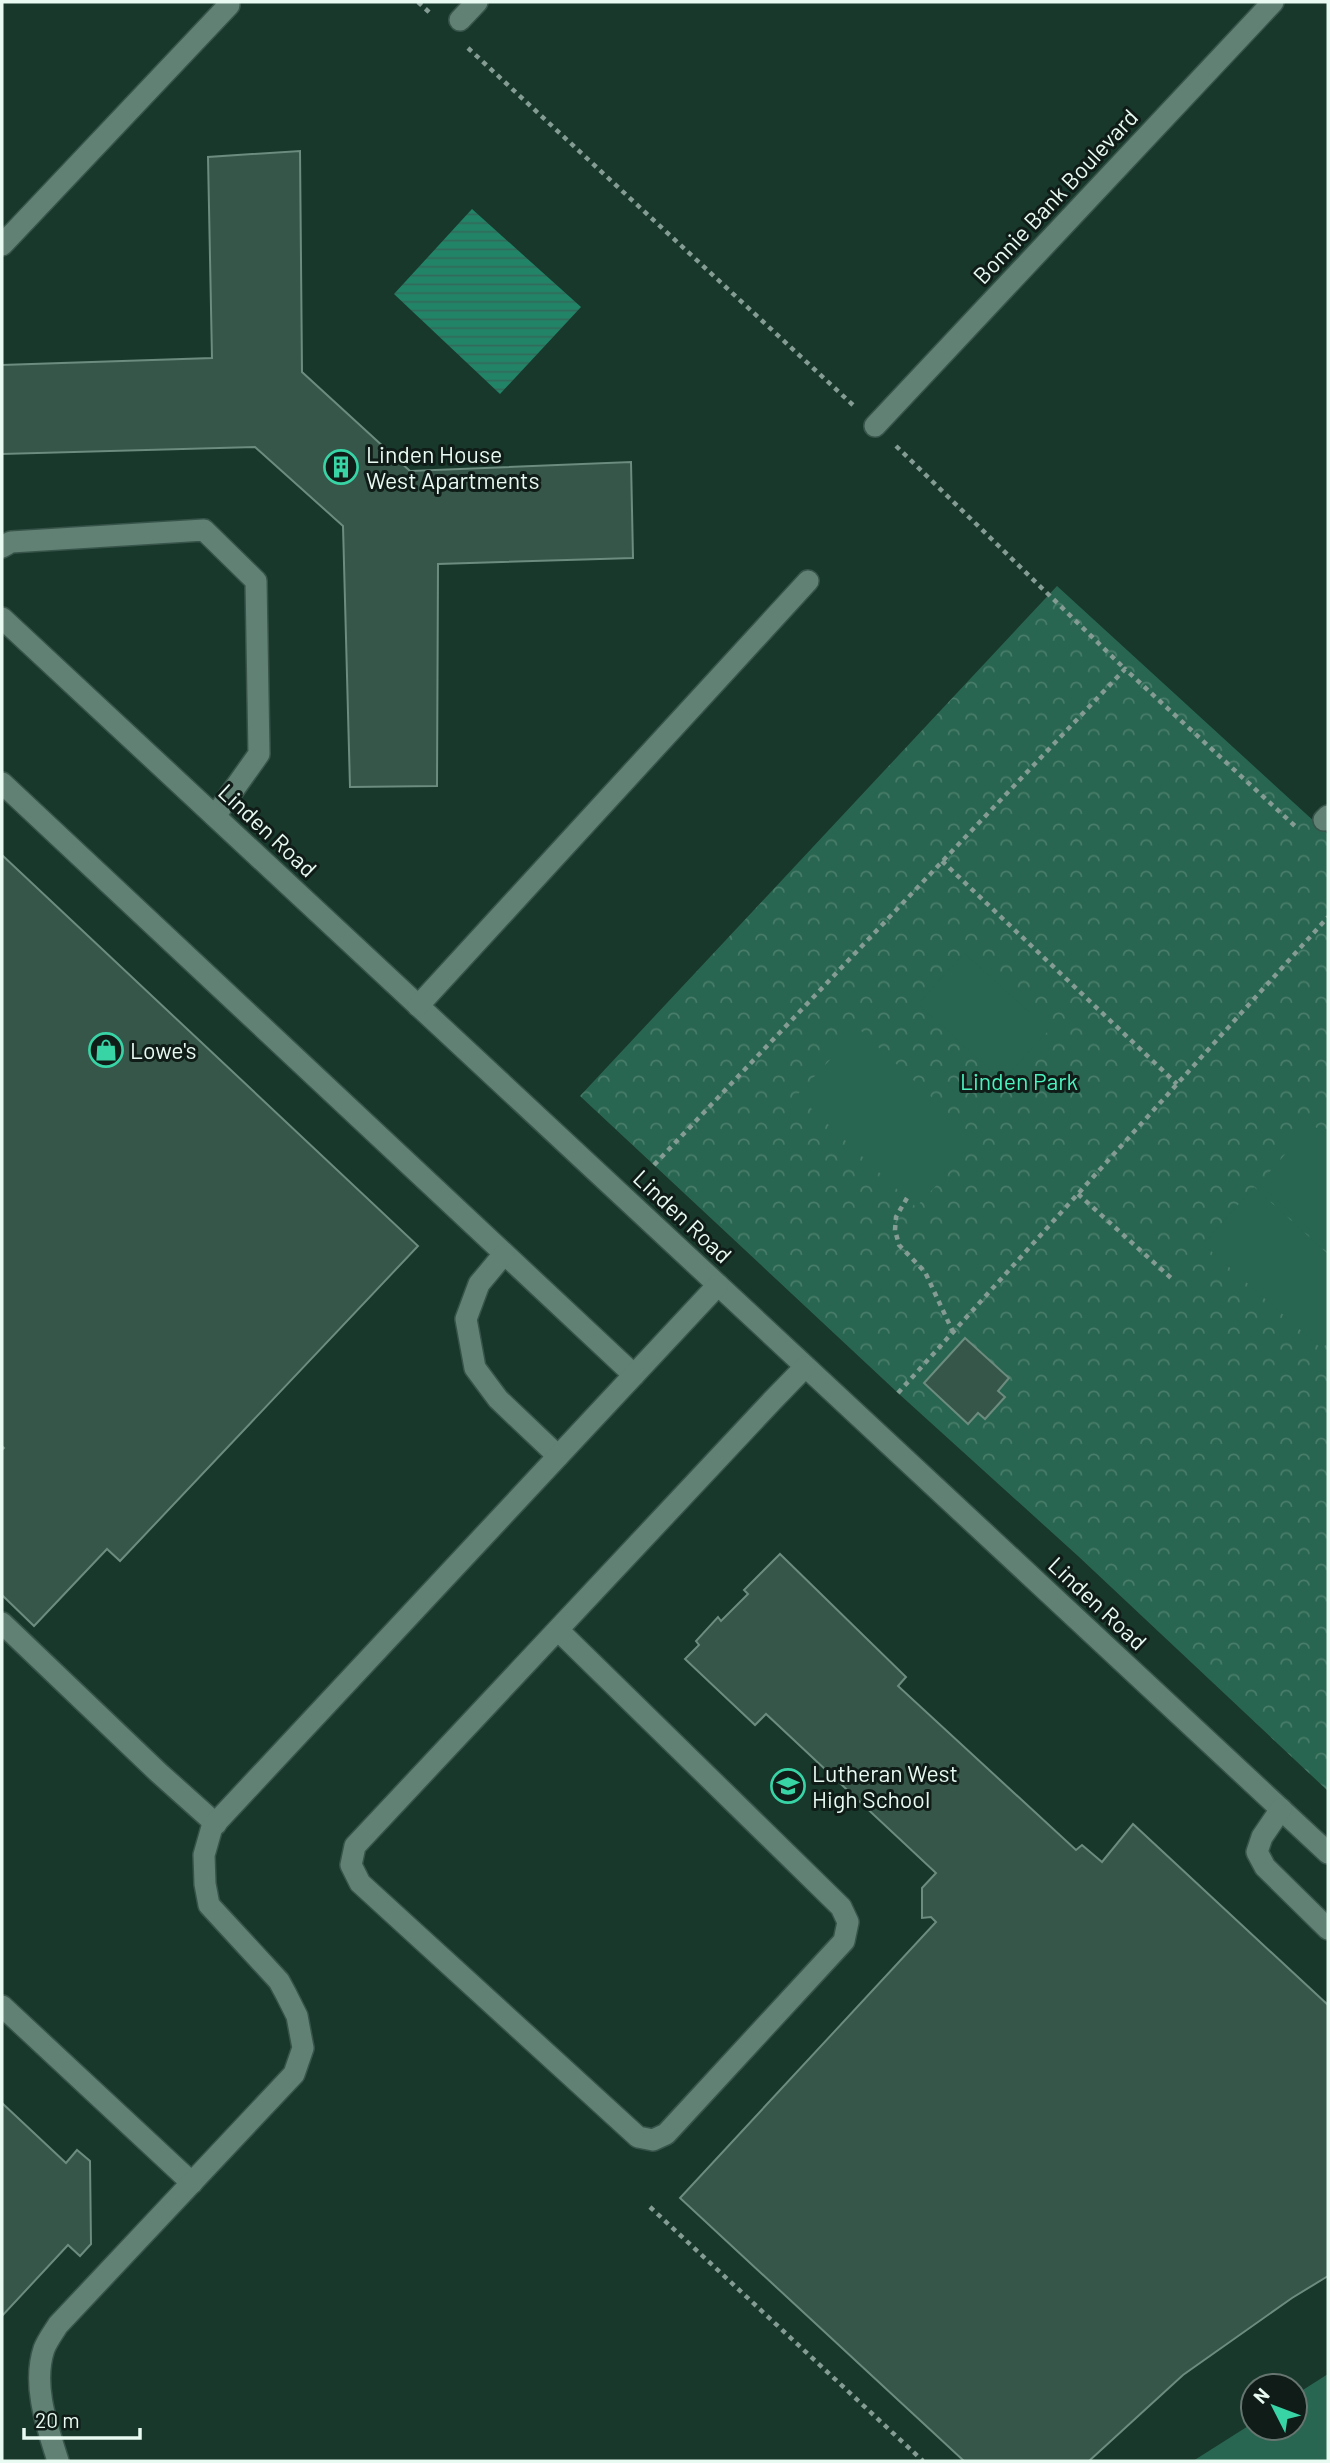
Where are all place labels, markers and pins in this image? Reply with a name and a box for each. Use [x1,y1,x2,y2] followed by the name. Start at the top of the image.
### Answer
[366,440,540,494] place label: Linden House West Apartments
[322,448,360,486] building icon: Linden House West Apartments
[87,1031,125,1069] shop icon: Lowe's
[130,1036,197,1064] place label: Lowe's
[812,1759,958,1813] place label: Lutheran West High School
[769,1767,807,1805] school or university icon: Lutheran West High School

